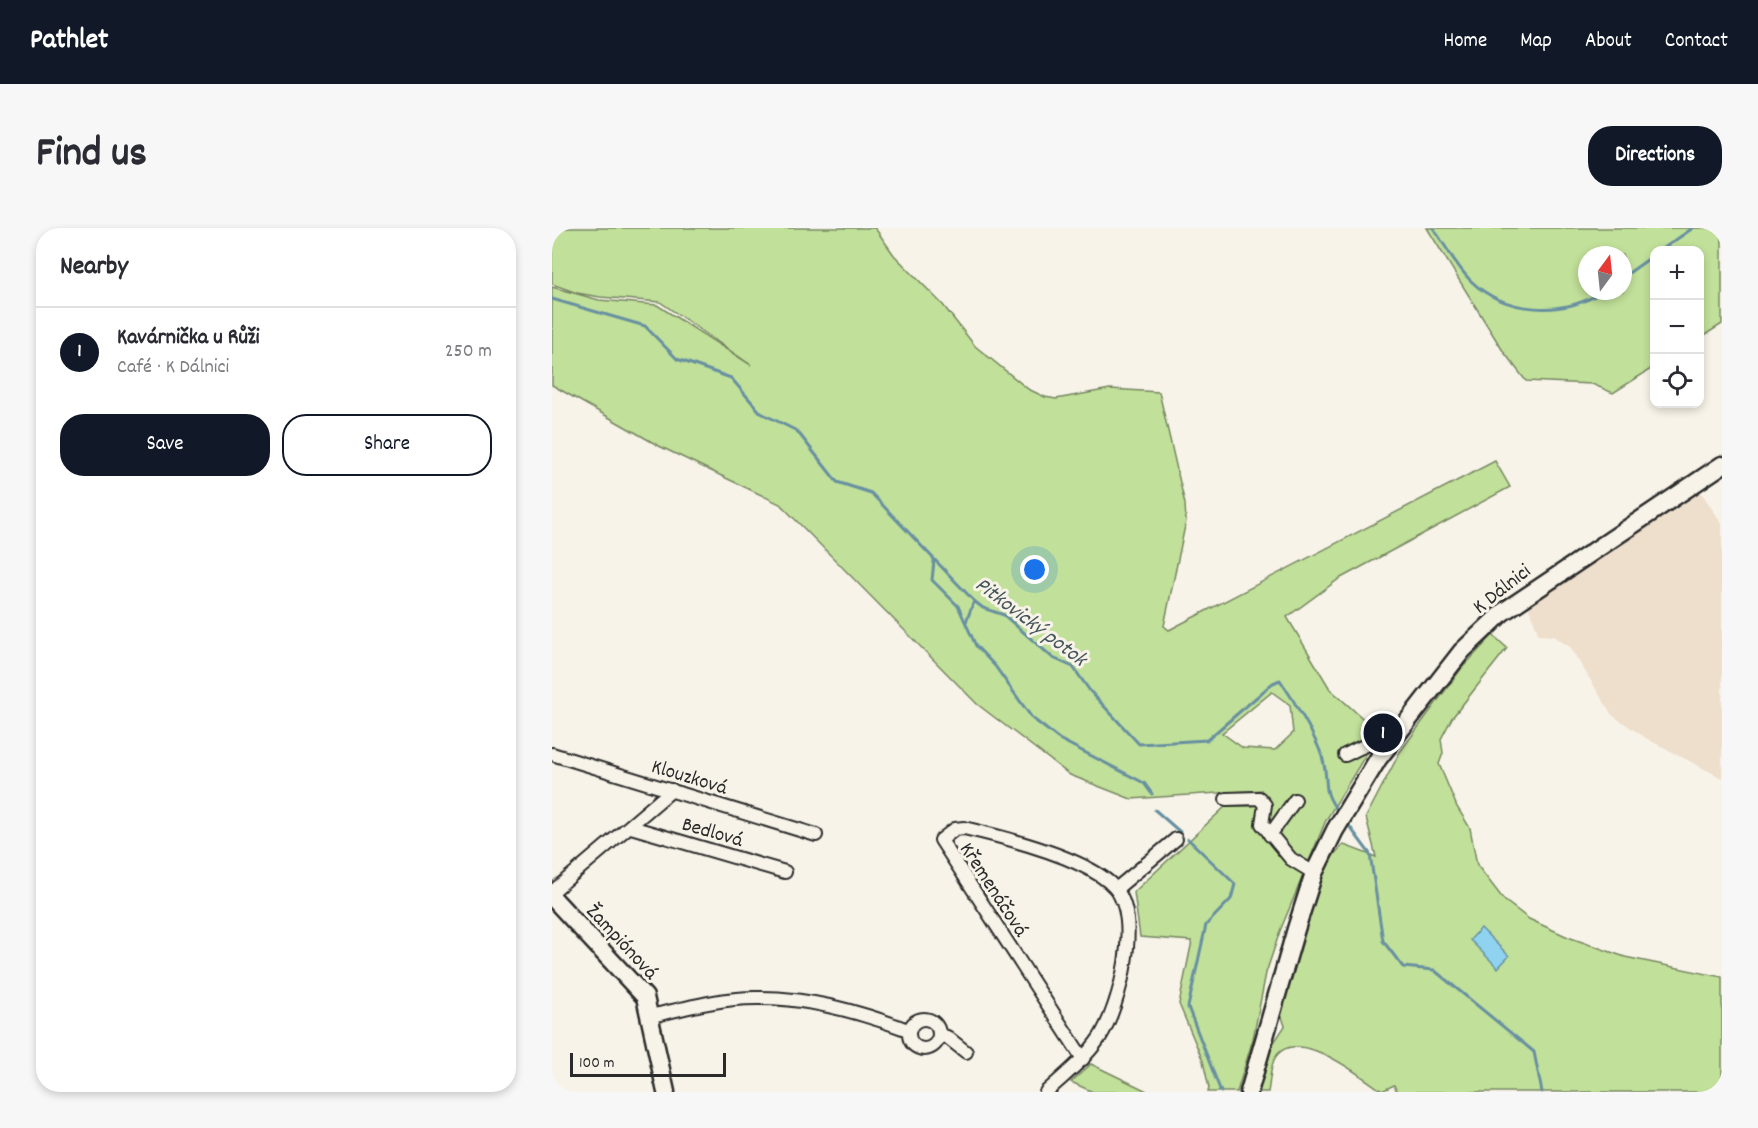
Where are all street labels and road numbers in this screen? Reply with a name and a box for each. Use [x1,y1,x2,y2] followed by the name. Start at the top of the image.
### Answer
[1467,558,1538,623] street label: K Dálnici
[647,753,731,805] street label: Klouzková
[678,811,747,857] street label: Bedlová
[951,837,1035,944] street label: Křemenáčová
[577,898,664,988] street label: Žampiónová

